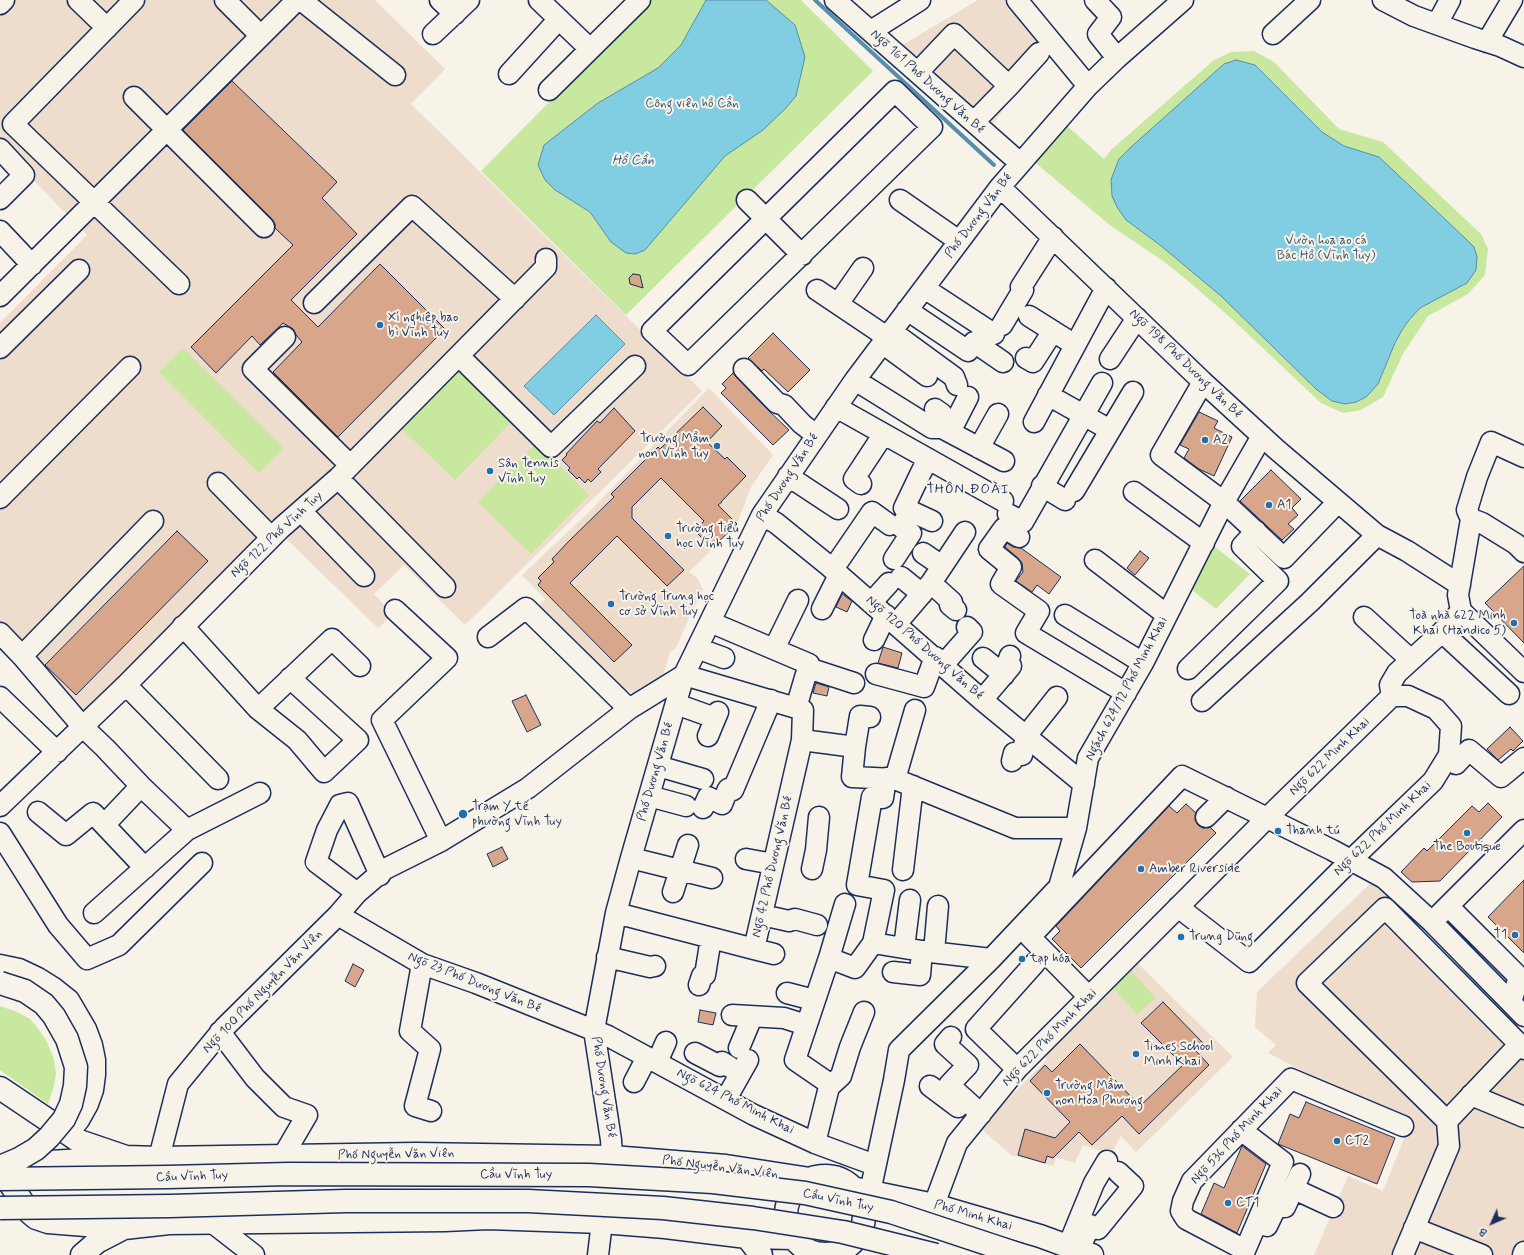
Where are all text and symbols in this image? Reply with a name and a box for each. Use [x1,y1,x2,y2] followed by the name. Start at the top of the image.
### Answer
[867,27,987,137] street label: Ngõ 161 Phố Dương Văn Bé
[645,96,739,112] park label: Công viên hồ Cần
[612,153,654,169] water label: Hồ Cần
[942,170,1016,262] street label: Phố Dương Văn Bé
[1277,233,1375,264] park label: Vườn hoa ao cá Bác Hồ (Vĩnh Tuy)
[1125,306,1245,422] street label: Ngõ 198 Phố Dương Văn Bé
[388,310,458,341] place label: Xí nghiệp bao bì Vĩnh Tuy
[375,320,385,330] marker: Xí nghiệp bao bì Vĩnh Tuy
[638,431,709,462] place label: Trường Mầm non Vĩnh Tuy
[754,431,822,525] street label: Phố Dương Văn Bé
[1213,432,1228,448] place label: A2
[1200,435,1210,445] marker: A2
[712,441,722,451] marker: Trường Mầm non Vĩnh Tuy
[498,456,559,487] place label: Sân Tennis Vĩnh Tuy
[485,466,495,476] marker: Sân Tennis Vĩnh Tuy
[927,482,1009,498] district label: THÔN ĐOÀI
[228,488,326,582] street label: Ngõ 122 Phố Vĩnh Tuy
[1277,497,1291,513] place label: A1
[1264,500,1274,510] marker: A1
[676,521,744,552] place label: Trường Tiểu học Vĩnh Tuy
[663,531,673,541] marker: Trường Tiểu học Vĩnh Tuy
[619,589,714,620] place label: Trường Trung học cơ sở Vĩnh Tuy
[862,593,986,703] street label: Ngõ 120 Phố Dương Văn Bé
[606,599,616,609] marker: Trường Trung học cơ sở Vĩnh Tuy
[1409,608,1506,639] place label: Toà nhà 622 Minh Khai (Handico 5)
[1082,614,1172,764] street label: Ngách 624/12 Phố Minh Khai
[1509,618,1519,628] marker: Toà nhà 622 Minh Khai (Handico 5)
[1286,715,1374,799] street label: Ngõ 622 Minh Khai
[634,721,678,823] street label: Phố Dương Văn Bé
[1331,778,1435,880] street label: Ngõ 622 Phố Minh Khai
[749,795,797,939] street label: Ngõ 42 Phố Dương Văn Bé
[472,799,562,830] place label: Trạm Y tế phường Vĩnh Tuy
[457,808,469,820] marker: Trạm Y tế phường Vĩnh Tuy
[1286,823,1340,839] place label: Thanh tú
[1273,826,1283,836] marker: Thanh tú
[1462,828,1472,838] marker: The Boutique
[1433,839,1501,855] place label: The Boutique
[1149,861,1240,877] place label: Amber Riverside
[1136,864,1146,874] marker: Amber Riverside
[200,927,326,1057] street label: Ngõ 100 Phố Nguyễn Văn Viên
[1494,927,1507,943] place label: T1
[1189,929,1253,945] place label: Trung Dũng
[1510,930,1520,940] marker: T1
[1176,932,1186,942] marker: Trung Dũng
[405,949,543,1017] street label: Ngõ 23 Phố Dương Văn Bé
[1030,951,1071,967] place label: tạp hóa
[1017,954,1027,964] marker: tạp hóa
[999,986,1101,1090] street label: Ngõ 622 Phố Minh Khai
[587,1035,619,1139] street label: Phố Dương Văn Bé
[1144,1039,1214,1070] place label: Times School Minh Khai
[1131,1049,1141,1059] marker: Times School Minh Khai
[674,1066,796,1138] street label: Ngõ 624 Phố Minh Khai
[1055,1078,1143,1109] place label: Trường Mầm non Hoa Phượng
[1188,1084,1286,1188] street label: Ngõ 536 Phố Minh Khai
[1042,1088,1052,1098] marker: Trường Mầm non Hoa Phượng
[1345,1133,1369,1149] place label: CT2
[1332,1136,1342,1146] marker: CT2
[338,1146,454,1164] street label: Phố Nguyễn Văn Viên
[661,1153,779,1183] street label: Phố Nguyễn Văn Viên
[480,1167,552,1183] street label: Cầu Vĩnh Tuy
[156,1168,228,1186] street label: Cầu Vĩnh Tuy
[801,1186,875,1216] street label: Cầu Vĩnh Tuy
[1236,1195,1259,1211] place label: CT1
[932,1197,1014,1235] street label: Phố Minh Khai
[1223,1198,1233,1208] marker: CT1
[1472,1203,1512,1243] north arrow
[1476,1224,1491,1239] text: B

